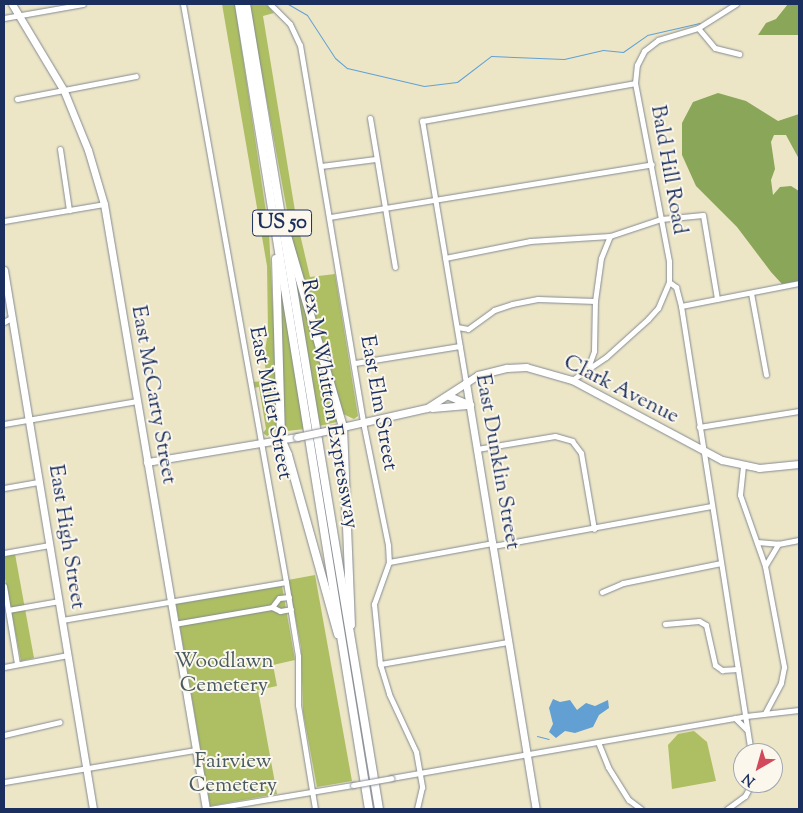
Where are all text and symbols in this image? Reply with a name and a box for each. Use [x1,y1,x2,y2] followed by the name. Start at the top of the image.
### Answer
[644,103,692,237] street label: Bald Hill Road
[252,206,312,240] road number: US 50
[295,277,363,531] street label: Rex M Whitton Expressway
[125,304,181,486] street label: East McCarty Street
[243,324,297,482] street label: East Miller Street
[354,333,402,473] street label: East Elm Street
[559,350,683,430] street label: Clark Avenue
[469,372,525,552] street label: East Dunklin Street
[42,463,90,611] street label: East High Street
[174,649,274,699] park label: Woodlawn Cemetery
[733,743,783,793] north arrow
[189,749,277,799] park label: Fairview Cemetery
[739,768,760,790] text: N

